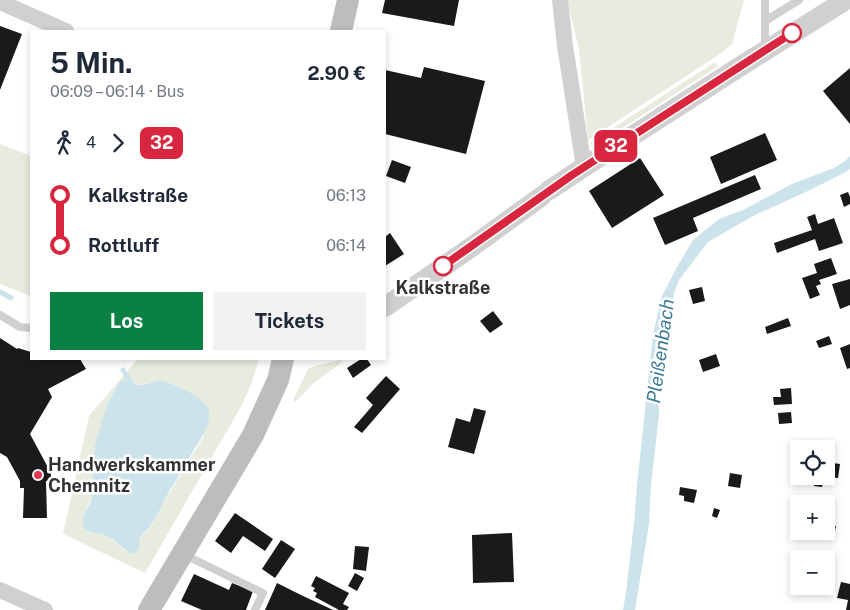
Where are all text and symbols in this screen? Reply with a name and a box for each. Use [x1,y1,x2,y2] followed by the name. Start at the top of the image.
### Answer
[782,23,802,43] unlabelled marker
[50,46,133,79] text: 5 Min.
[307,62,366,84] text: 2.90 €
[50,82,184,101] text: 06:09 – 06:14 · Bus
[50,129,78,157] icon: walk
[104,129,132,157] icon: forward
[594,130,638,162] line badge: 32
[150,132,173,153] text: 32
[86,133,96,152] text: 4
[604,135,628,156] text: 32
[88,184,188,206] text: Kalkstraße
[326,186,366,205] text: 06:13
[88,234,159,256] text: Rottluff
[326,236,366,255] text: 06:14
[433,256,453,276] marker: Kalkstraße
[396,277,490,298] place label: Kalkstraße
[50,292,203,350] button: Los
[213,292,366,350] button: Tickets
[642,297,678,405] water label: Pleißenbach
[790,440,835,595] map controls
[790,440,835,485] button: locate
[48,454,216,496] place label: Handwerkskammer Chemnitz
[32,469,44,481] marker: Handwerkskammer Chemnitz
[790,495,835,540] button: +
[790,550,835,595] button: −

